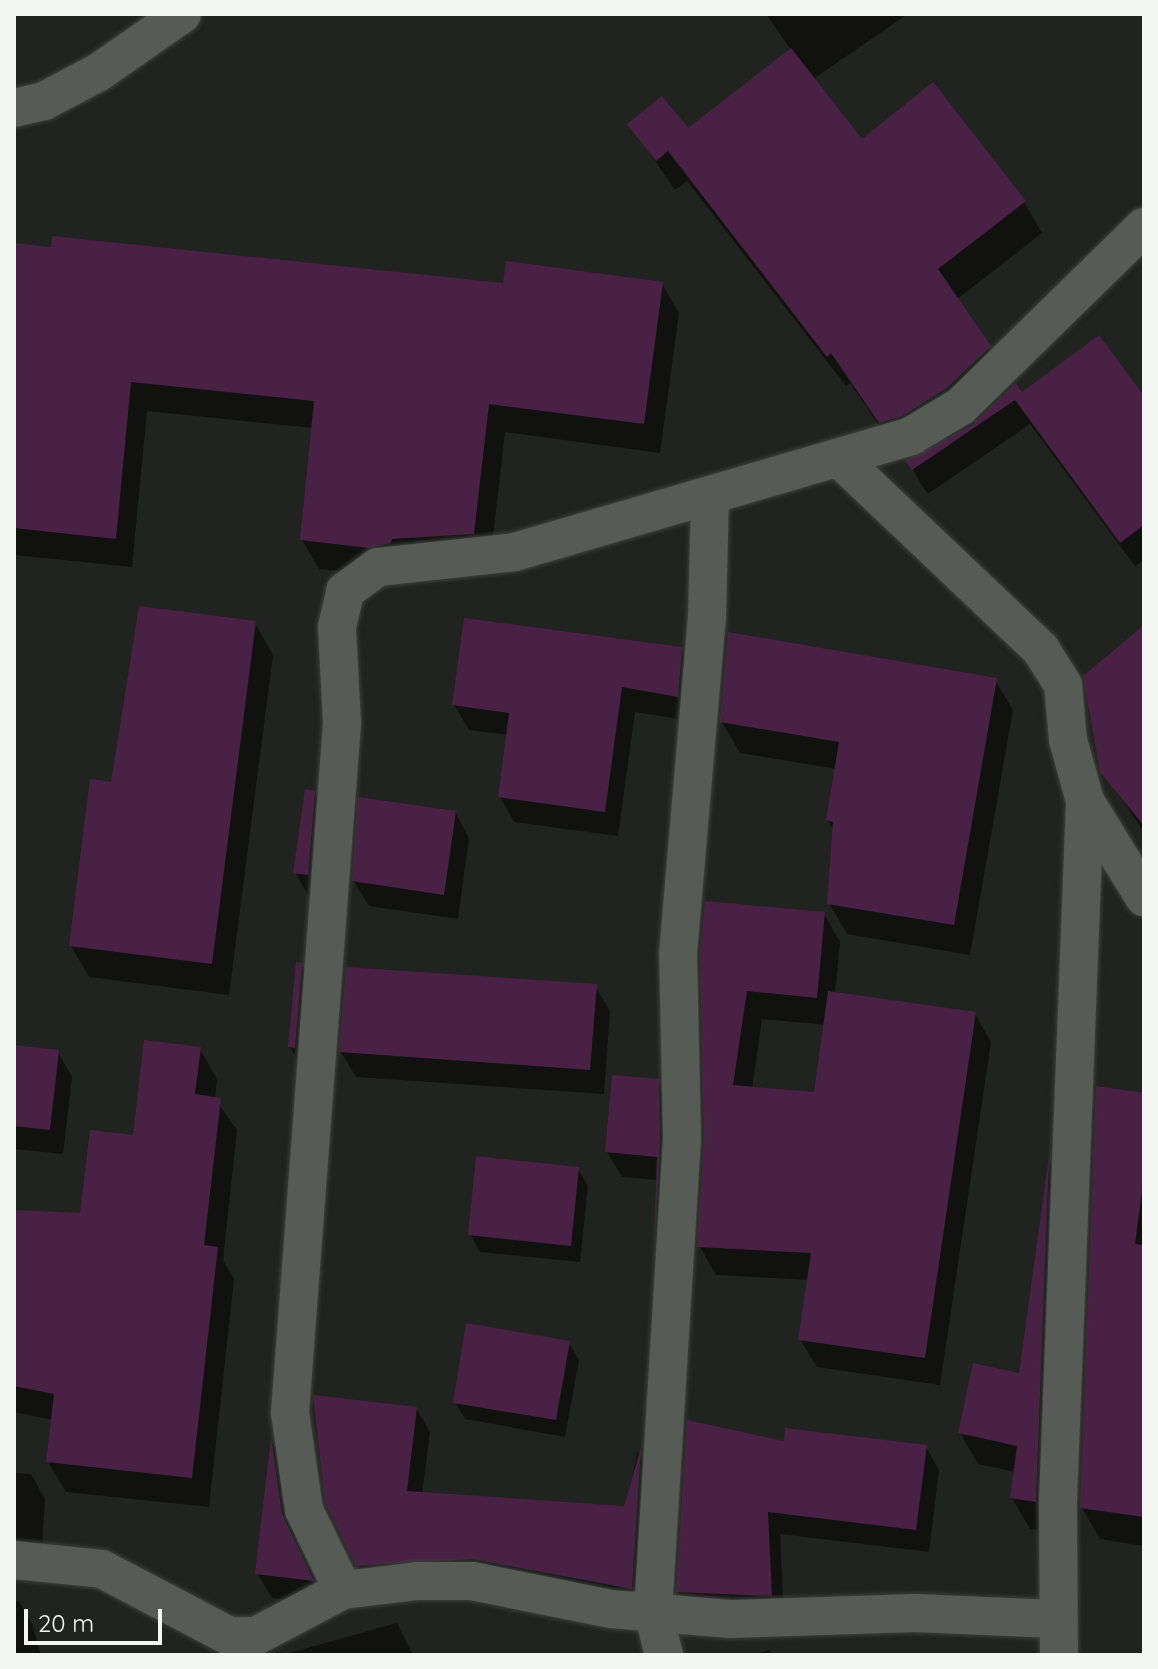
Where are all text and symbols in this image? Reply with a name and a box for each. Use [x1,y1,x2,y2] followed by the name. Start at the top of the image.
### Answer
[28,1593,166,1643] scale bar
[38,1608,94,1638] text: 20 m

